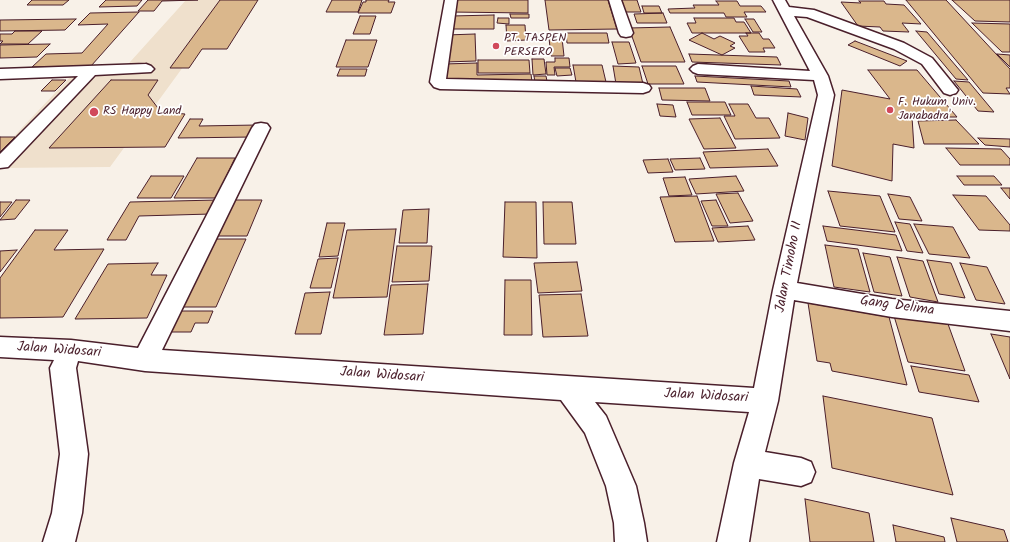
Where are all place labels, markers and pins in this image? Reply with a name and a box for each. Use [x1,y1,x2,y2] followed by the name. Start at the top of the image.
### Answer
[504,32,566,60] place label: PT. TASPEN PERSERO
[491,41,501,51] marker: PT. TASPEN PERSERO
[898,96,976,124] place label: F. Hukum Univ. Janabadra'
[103,105,181,119] place label: RS Happy Land
[885,105,895,115] marker: F. Hukum Univ. Janabadra'
[88,106,100,118] marker: RS Happy Land

